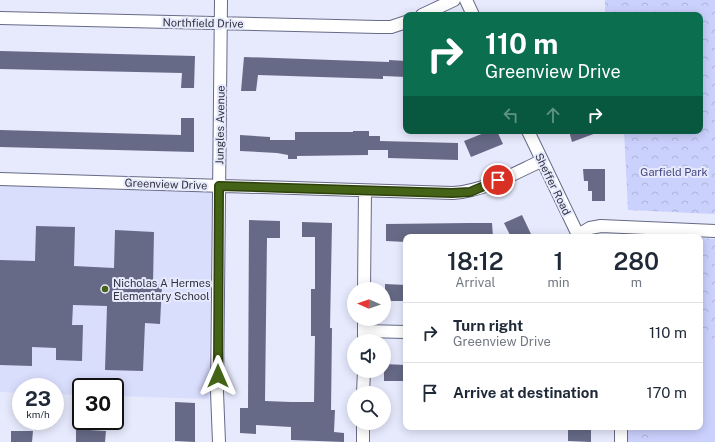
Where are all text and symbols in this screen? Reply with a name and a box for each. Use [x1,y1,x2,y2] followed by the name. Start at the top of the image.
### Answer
[162,16,244,30] street label: Northfield Drive
[485,27,558,60] text: 110 m
[419,28,471,80] icon: right
[485,61,621,82] text: Greenview Drive
[213,85,227,165] street label: Jungles Avenue
[500,104,522,126] icon: left
[542,104,564,126] icon: ahead
[584,104,606,126] icon: right
[533,151,573,217] street label: Sheffer Road
[481,163,515,197] pin
[640,166,708,178] park label: Garfield Park
[487,169,509,191] icon: arrive
[124,177,208,191] street label: Greenview Drive
[447,247,504,275] text: 18:12
[554,247,564,275] text: 1
[613,247,659,275] text: 280
[455,275,495,290] text: Arrival
[548,275,570,290] text: min
[631,275,642,290] text: m
[113,277,211,302] place label: Nicholas A Hermes Elementary School
[347,282,391,326] north arrow
[347,282,391,430] map controls
[100,284,110,294] marker: Nicholas A Hermes Elementary School
[453,317,523,334] text: Turn right
[419,322,441,344] icon: right
[649,324,687,341] text: 110 m
[347,334,391,378] button: sound
[453,334,551,349] text: Greenview Drive
[197,355,239,397] position arrow
[72,378,124,430] speed limit sign: 30
[419,382,441,404] icon: arrive
[453,384,598,401] text: Arrive at destination
[646,384,687,401] text: 170 m
[347,386,391,430] button: search
[25,387,51,411] text: 23
[26,408,50,420] text: km/h

